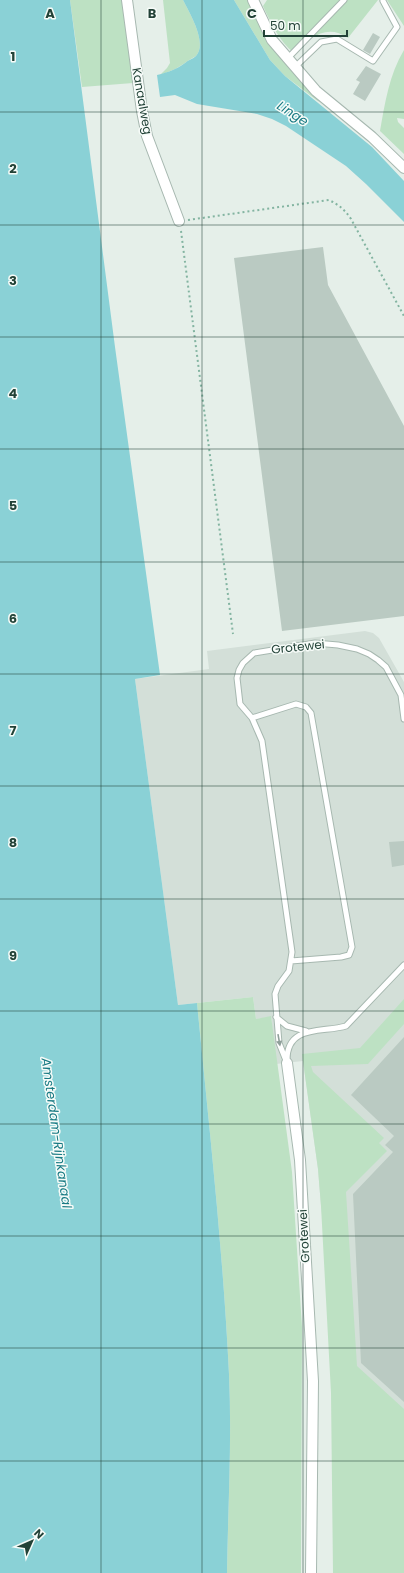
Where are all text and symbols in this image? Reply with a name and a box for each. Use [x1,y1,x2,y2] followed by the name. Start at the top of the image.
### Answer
[45,4,55,23] text: A
[148,4,157,23] text: B
[247,4,257,23] text: C
[264,12,347,38] scale bar
[270,17,301,34] text: 50 m
[11,47,15,66] text: 1
[128,66,157,136] street label: Kanaalweg
[273,96,312,131] water label: Linge
[9,159,17,178] text: 2
[9,271,17,290] text: 3
[9,384,18,403] text: 4
[9,496,17,515] text: 5
[9,609,17,628] text: 6
[270,635,325,658] street label: Grotewei
[10,721,17,740] text: 7
[9,833,17,852] text: 8
[9,946,17,965] text: 9
[276,1034,282,1046] one-way arrow
[36,1056,77,1210] water label: Amsterdam-Rijnkanaal
[294,1209,313,1263] street label: Grotewei
[12,1521,52,1561] north arrow
[30,1525,48,1543] text: N

